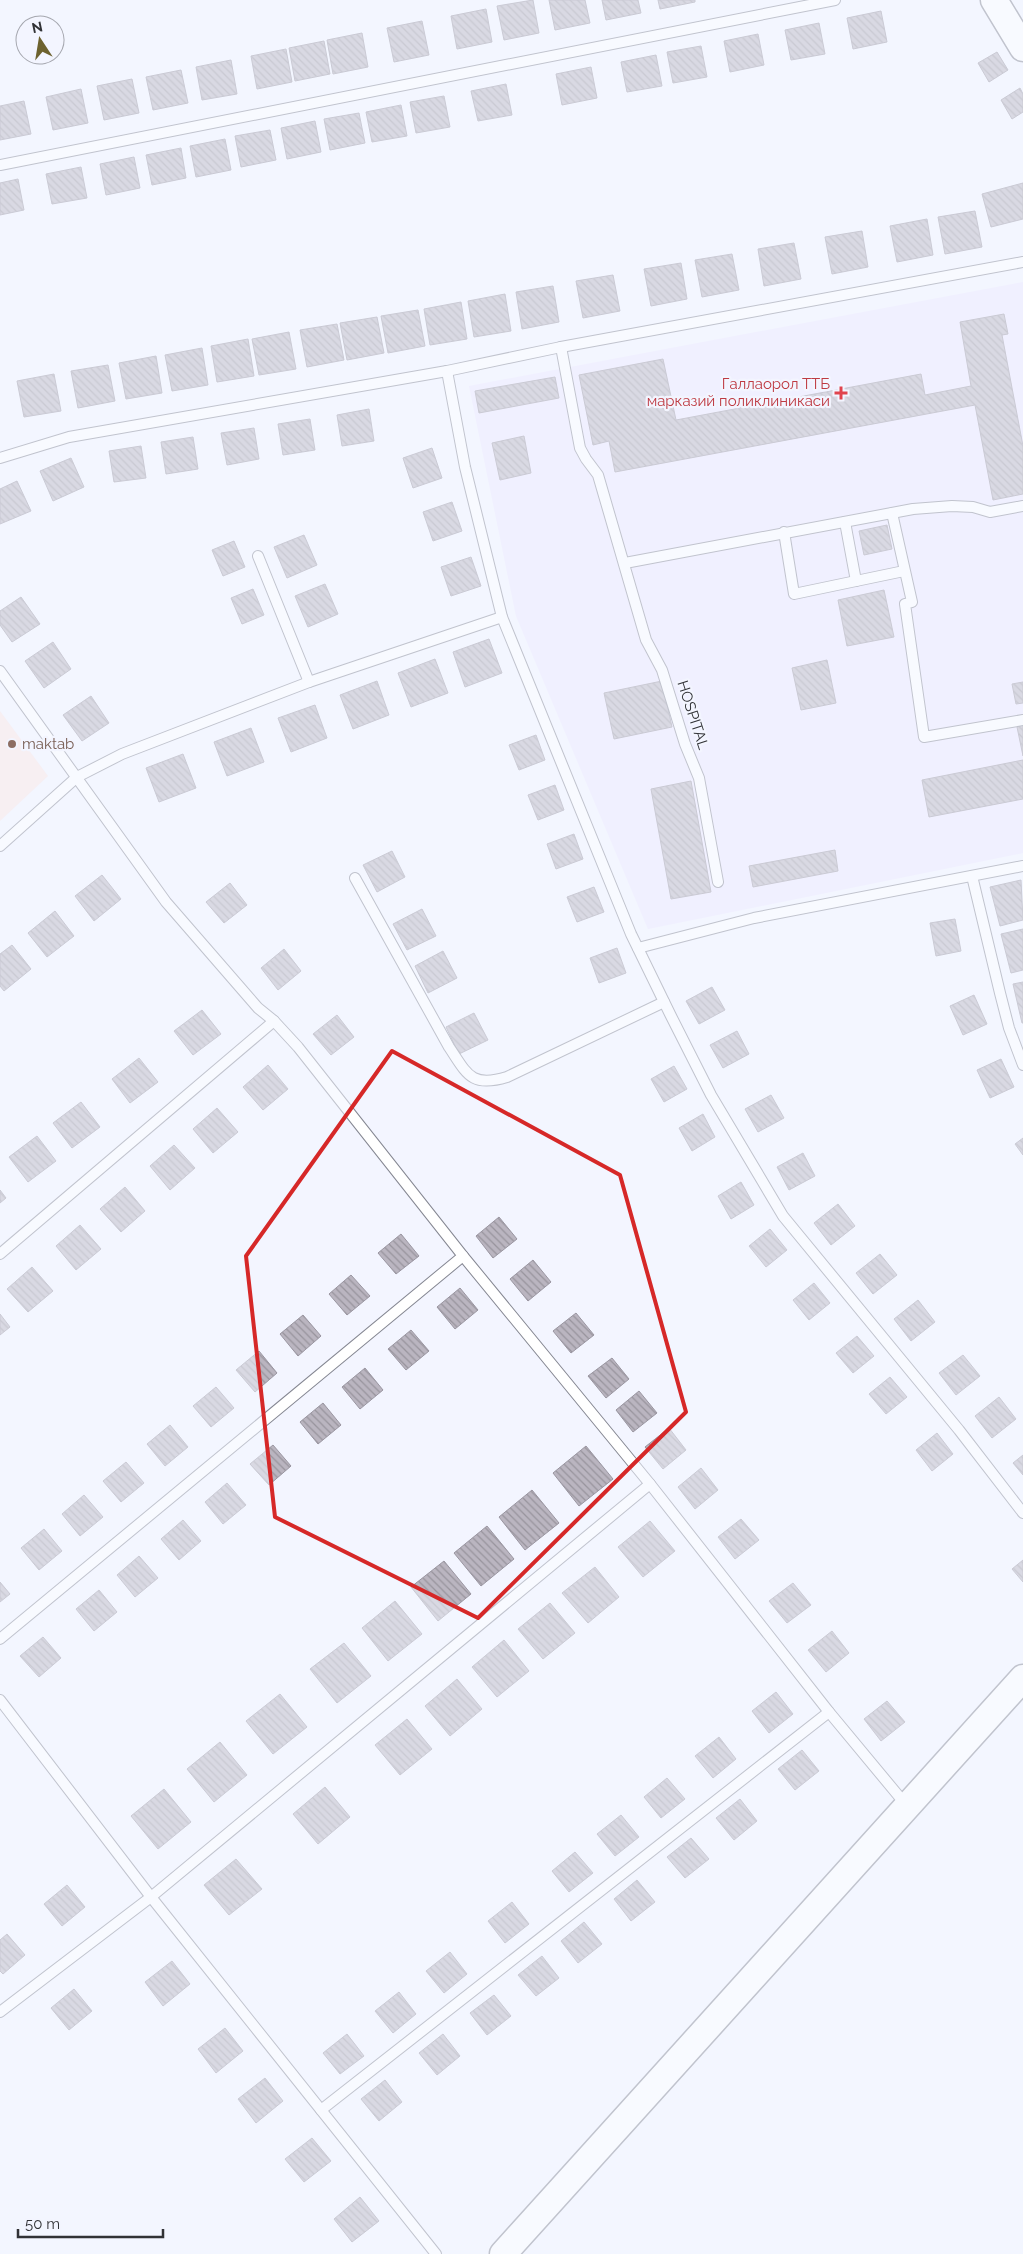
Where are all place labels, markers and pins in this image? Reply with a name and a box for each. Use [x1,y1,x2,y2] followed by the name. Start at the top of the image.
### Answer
[647,375,830,410] place label: Галлаорол ТТБ марказий поликлиникаси
[834,386,848,400] marker: Галлаорол ТТБ марказий поликлиникаси
[22,735,74,753] place label: maktab
[6,738,18,750] marker: maktab

